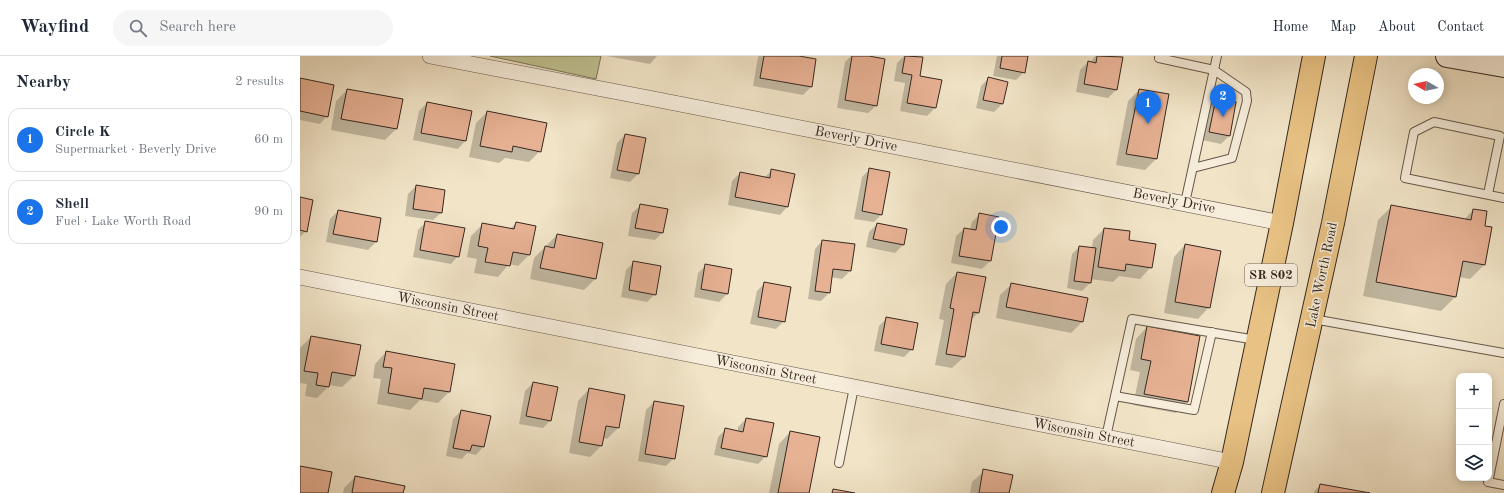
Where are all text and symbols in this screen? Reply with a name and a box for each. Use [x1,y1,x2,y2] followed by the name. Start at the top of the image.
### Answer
[113,10,393,46] search box
[127,17,149,39] icon: search
[20,18,89,37] text: Wayfind
[159,20,236,35] text: Search here
[1273,20,1308,34] text: Home
[1330,20,1356,34] text: Map
[1378,20,1415,34] text: About
[1437,20,1484,34] text: Contact
[1408,68,1444,104] north arrow
[16,74,71,91] text: Nearby
[235,75,284,88] text: 2 results
[1210,84,1236,117] pin: 2
[1135,91,1161,124] pin: 1
[814,124,898,154] street label: Beverly Drive
[55,125,110,140] text: Circle K
[26,133,34,146] text: 1
[254,133,283,146] text: 60 m
[55,143,216,156] text: Supermarket · Beverly Drive
[1132,186,1216,216] street label: Beverly Drive
[55,197,89,212] text: Shell
[26,205,34,218] text: 2
[254,205,283,218] text: 90 m
[55,215,191,228] text: Fuel · Lake Worth Road
[991,217,1011,237] your location
[1304,221,1340,329] street label: Lake Worth Road
[1245,264,1297,286] road number: SR 802
[396,290,500,324] street label: Wisconsin Street
[714,353,818,387] street label: Wisconsin Street
[1456,373,1492,481] map controls
[1456,373,1492,409] button: +
[1456,409,1492,445] button: −
[1032,416,1136,450] street label: Wisconsin Street
[1456,445,1492,481] button: layers

